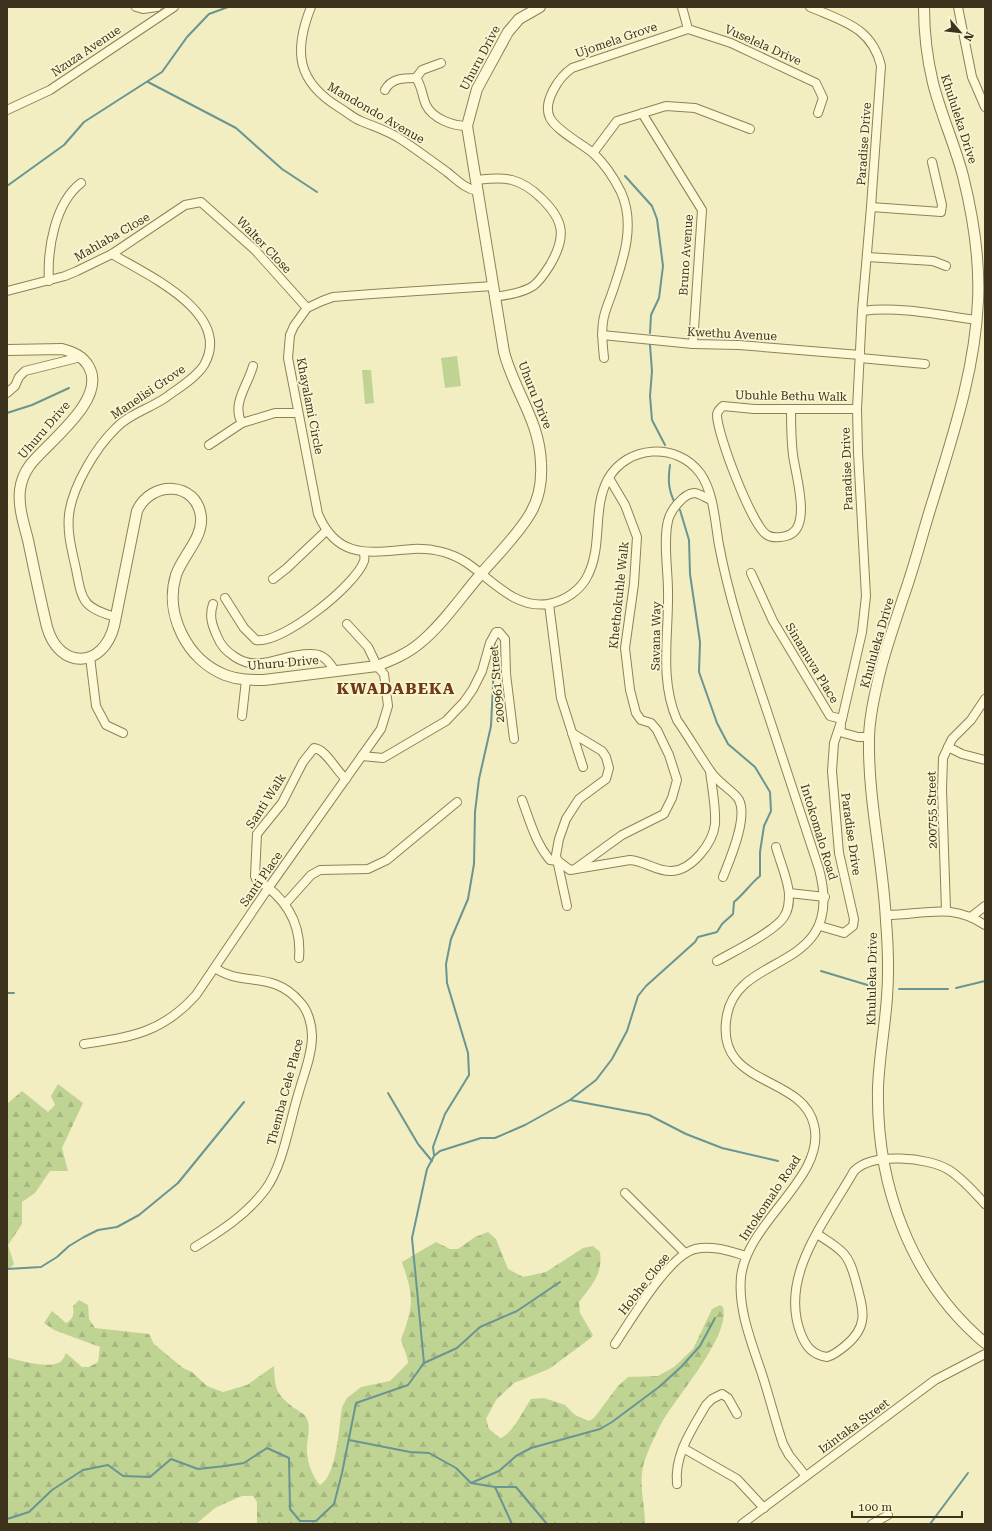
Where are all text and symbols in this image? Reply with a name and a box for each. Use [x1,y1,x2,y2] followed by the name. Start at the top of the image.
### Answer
[940,12,980,52] north arrow
[573,19,659,61] street label: Ujomela Grove
[49,22,124,79] street label: Nzuza Avenue
[722,22,804,68] street label: Vuselela Drive
[457,23,503,93] street label: Uhuru Drive
[960,30,976,44] text: N
[938,72,980,166] street label: Khululeka Drive
[325,80,427,147] street label: Mandondo Avenue
[854,102,874,186] street label: Paradise Drive
[72,210,153,264] street label: Mahlaba Close
[676,213,696,296] street label: Bruno Avenue
[234,214,295,276] street label: Walter Close
[687,325,778,343] street label: Kwethu Avenue
[294,356,326,456] street label: Khayalami Circle
[515,359,555,431] street label: Uhuru Drive
[108,362,188,422] street label: Manelisi Grove
[735,388,848,404] street label: Ubuhle Bethu Walk
[15,398,73,462] street label: Uhuru Drive
[839,427,855,511] street label: Paradise Drive
[606,540,632,649] street label: Khethokuhle Walk
[857,596,897,690] street label: Khululeka Drive
[648,600,664,671] street label: Savana Way
[783,620,842,706] street label: Sinamuva Place
[487,644,507,723] street label: 200961 Street
[247,653,320,673] street label: Uhuru Drive
[337,679,455,698] district label: KWADABEKA
[924,770,940,849] street label: 200755 Street
[243,771,289,831] street label: Santi Walk
[798,782,840,882] street label: Intokomalo Road
[838,792,864,877] street label: Paradise Drive
[237,848,285,909] street label: Santi Place
[864,932,880,1026] street label: Khululeka Drive
[264,1037,306,1147] street label: Themba Cele Place
[736,1153,804,1243] street label: Intokomalo Road
[616,1250,673,1318] street label: Hobhe Close
[816,1395,892,1456] street label: Izintaka Street
[852,1493,962,1519] scale bar
[858,1500,892,1514] text: 100 m

